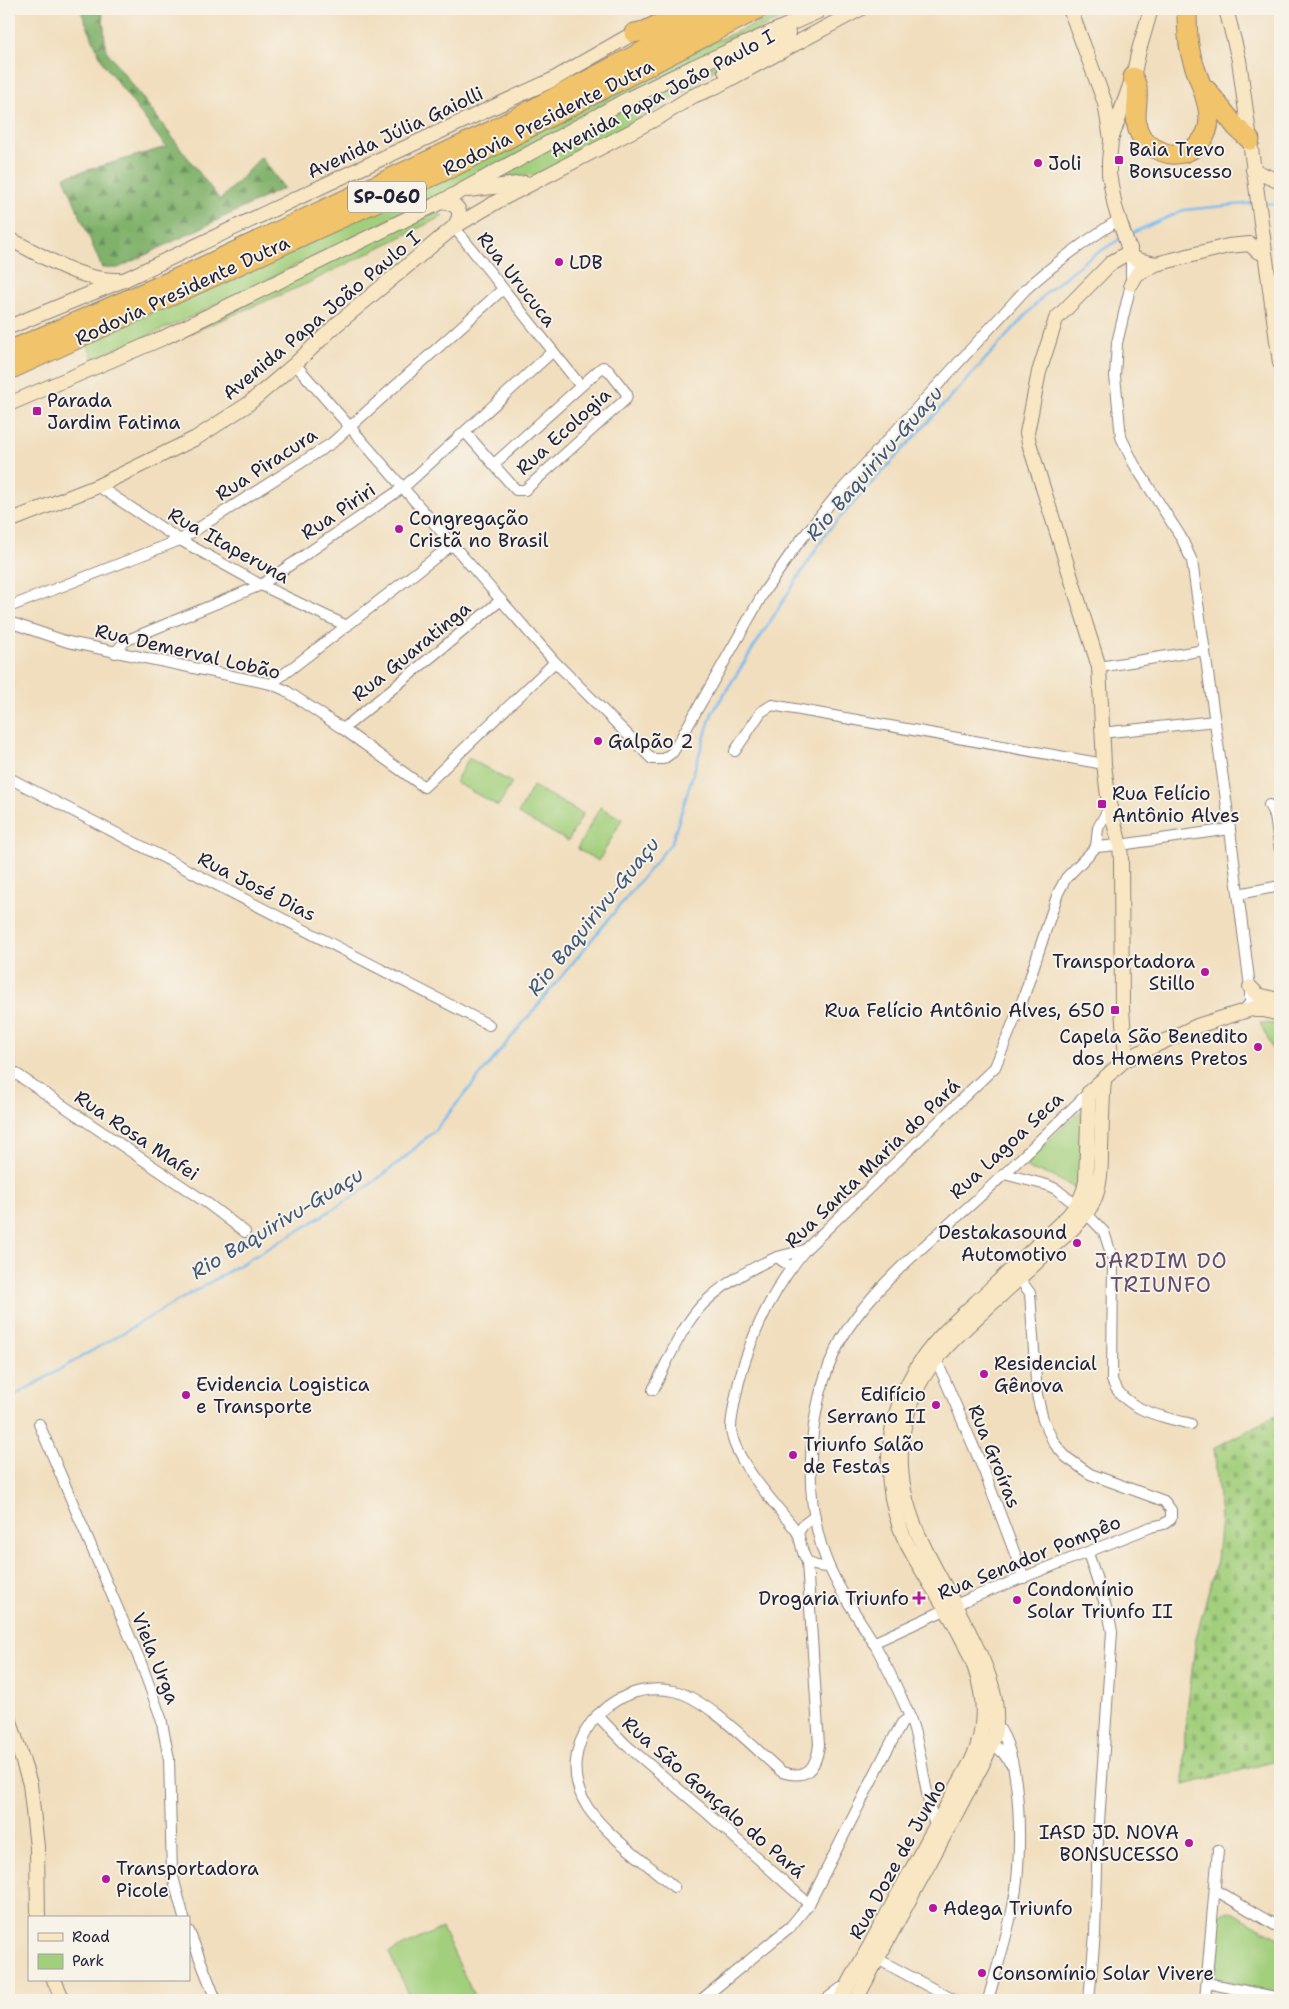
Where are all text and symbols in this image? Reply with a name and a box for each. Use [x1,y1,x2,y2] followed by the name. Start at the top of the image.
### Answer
[546,24,779,163] street label: Avenida Papa João Paulo I
[438,53,658,182] street label: Rodovia Presidente Dutra
[303,81,487,184] street label: Avenida Júlia Gaiolli
[1129,137,1232,184] place label: Baia Trevo Bonsucesso
[1048,151,1082,176] place label: Joli
[1113,154,1125,166] marker: Baia Trevo Bonsucesso
[1032,157,1044,169] marker: Joli
[348,182,426,212] road number: SP-060
[217,225,425,406] street label: Avenida Papa João Paulo I
[472,227,562,332] street label: Rua Urucuca
[71,230,294,351] street label: Rodovia Presidente Dutra
[569,250,603,275] place label: LDB
[553,256,565,268] marker: LDB
[800,380,948,546] water label: Rio Baquirivu-Guaçu
[511,382,616,481] street label: Rua Ecologia
[47,388,180,435] place label: Parada Jardim Fatima
[31,405,43,417] marker: Parada Jardim Fatima
[211,422,322,507] street label: Rua Piracura
[296,477,380,545] street label: Rua Piriri
[164,502,294,589] street label: Rua Itaperuna
[409,506,549,553] place label: Congregação Cristã no Brasil
[393,523,405,535] marker: Congregação Cristã no Brasil
[347,596,476,707] street label: Rua Guaratinga
[93,618,283,685] street label: Rua Demerval Lobão
[608,729,693,754] place label: Galpão 2
[592,735,604,747] marker: Galpão 2
[1112,781,1240,828] place label: Rua Felício Antônio Alves
[1096,798,1108,810] marker: Rua Felício Antônio Alves
[521,831,665,1001] water label: Rio Baquirivu-Guaçu
[193,846,320,927] street label: Rua José Dias
[1052,949,1195,996] place label: Transportadora Stillo
[1199,966,1211,978] marker: Transportadora Stillo
[825,998,1105,1023] place label: Rua Felício Antônio Alves, 650
[1109,1004,1121,1016] marker: Rua Felício Antônio Alves, 650
[1059,1024,1248,1071] place label: Capela São Benedito dos Homens Pretos
[1252,1041,1264,1053] marker: Capela São Benedito dos Homens Pretos
[780,1073,965,1254] street label: Rua Santa Maria do Pará
[70,1085,204,1186] street label: Rua Rosa Mafei
[944,1086,1069,1205] street label: Rua Lagoa Seca
[186,1161,368,1285] water label: Rio Baquirivu-Guaçu
[938,1220,1067,1267] place label: Destakasound Automotivo
[1071,1237,1083,1249] marker: Destakasound Automotivo
[1094,1247,1228,1299] district label: JARDIM DO TRIUNFO
[994,1351,1097,1398] place label: Residencial Gênova
[978,1368,990,1380] marker: Residencial Gênova
[196,1372,370,1419] place label: Evidencia Logistica e Transporte
[827,1382,926,1429] place label: Edifício Serrano II
[180,1389,192,1401] marker: Evidencia Logistica e Transporte
[930,1399,942,1411] marker: Edifício Serrano II
[962,1401,1027,1512] street label: Rua Groíras
[803,1432,924,1479] place label: Triunfo Salão de Festas
[787,1449,799,1461] marker: Triunfo Salão de Festas
[934,1509,1124,1606] street label: Rua Senador Pompêo
[1027,1577,1173,1624] place label: Condomínio Solar Triunfo II
[758,1586,909,1611] place label: Drogaria Triunfo
[913,1592,925,1604] marker: Drogaria Triunfo
[1011,1594,1023,1606] marker: Condomínio Solar Triunfo II
[126,1609,185,1708] street label: Viela Urga
[617,1711,811,1884] street label: Rua São Gonçalo do Pará
[843,1775,952,1944] street label: Rua Doze de Junho
[1039,1820,1179,1867] place label: IASD JD. NOVA BONSUCESSO
[1183,1837,1195,1849] marker: IASD JD. NOVA BONSUCESSO
[116,1856,259,1903] place label: Transportadora Picole
[100,1873,112,1885] marker: Transportadora Picole
[943,1896,1073,1921] place label: Adega Triunfo
[927,1902,939,1914] marker: Adega Triunfo
[28,1916,190,1982] legend
[72,1927,110,1947] text: Road
[72,1951,104,1971] text: Park
[992,1961,1214,1986] place label: Consomínio Solar Vivere
[976,1967,988,1979] marker: Consomínio Solar Vivere

